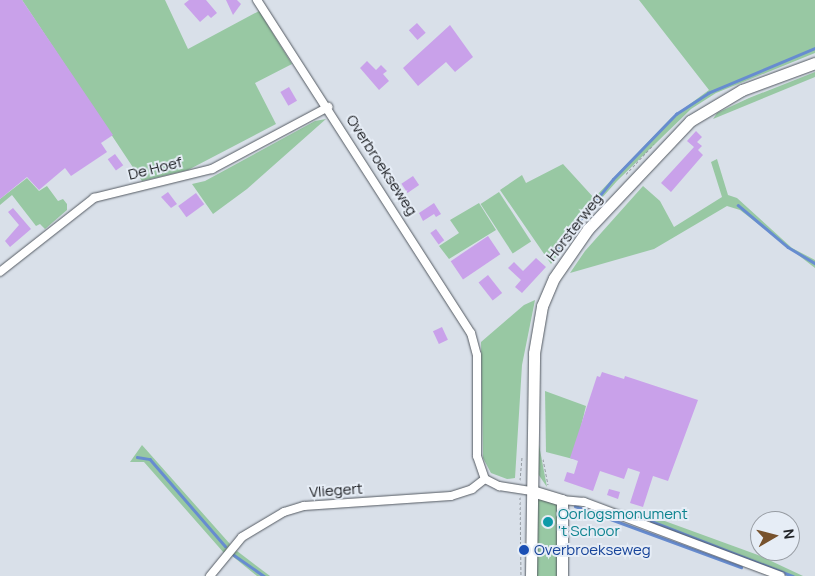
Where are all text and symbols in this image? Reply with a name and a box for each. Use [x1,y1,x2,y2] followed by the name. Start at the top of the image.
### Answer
[343,111,421,219] street label: Overbroekseweg
[126,153,184,183] street label: De Hoef
[542,190,606,264] street label: Horsterweg
[309,479,363,501] street label: Vliegert
[558,504,688,539] place label: Oorlogsmonument 't Schoor
[750,511,800,561] north arrow
[542,516,554,528] marker: Oorlogsmonument 't Schoor
[779,528,799,540] text: N
[534,541,651,559] place label: Overbroekseweg
[518,544,530,556] marker: Overbroekseweg

